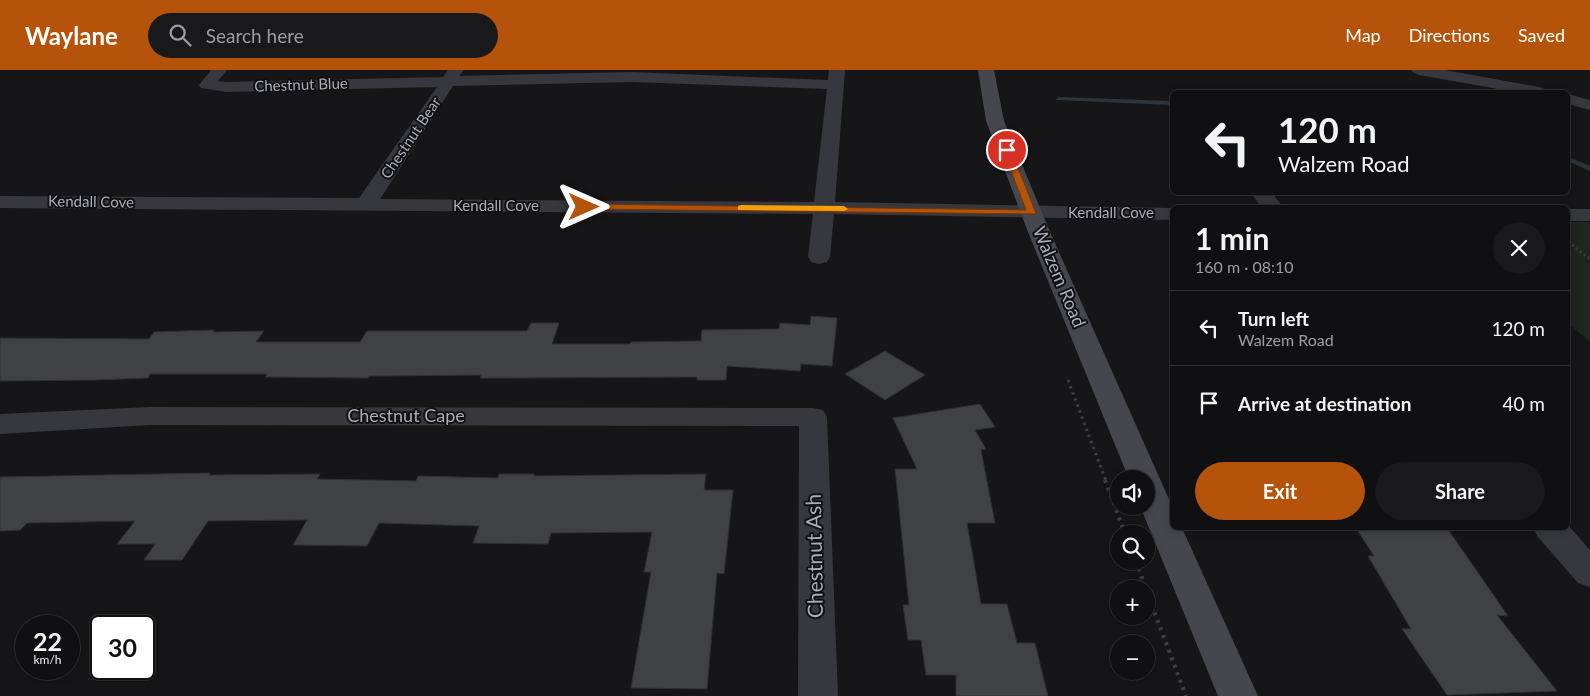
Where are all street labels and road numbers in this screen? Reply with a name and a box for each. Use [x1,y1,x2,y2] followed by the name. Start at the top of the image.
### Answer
[254,73,348,95] street label: Chestnut Blue
[376,93,444,182] street label: Chestnut Bear
[48,191,134,211] street label: Kendall Cove
[453,196,539,214] street label: Kendall Cove
[1068,203,1154,221] street label: Kendall Cove
[1029,223,1091,330] street label: Walzem Road
[347,404,465,426] street label: Chestnut Cape
[800,494,827,618] street label: Chestnut Ash

